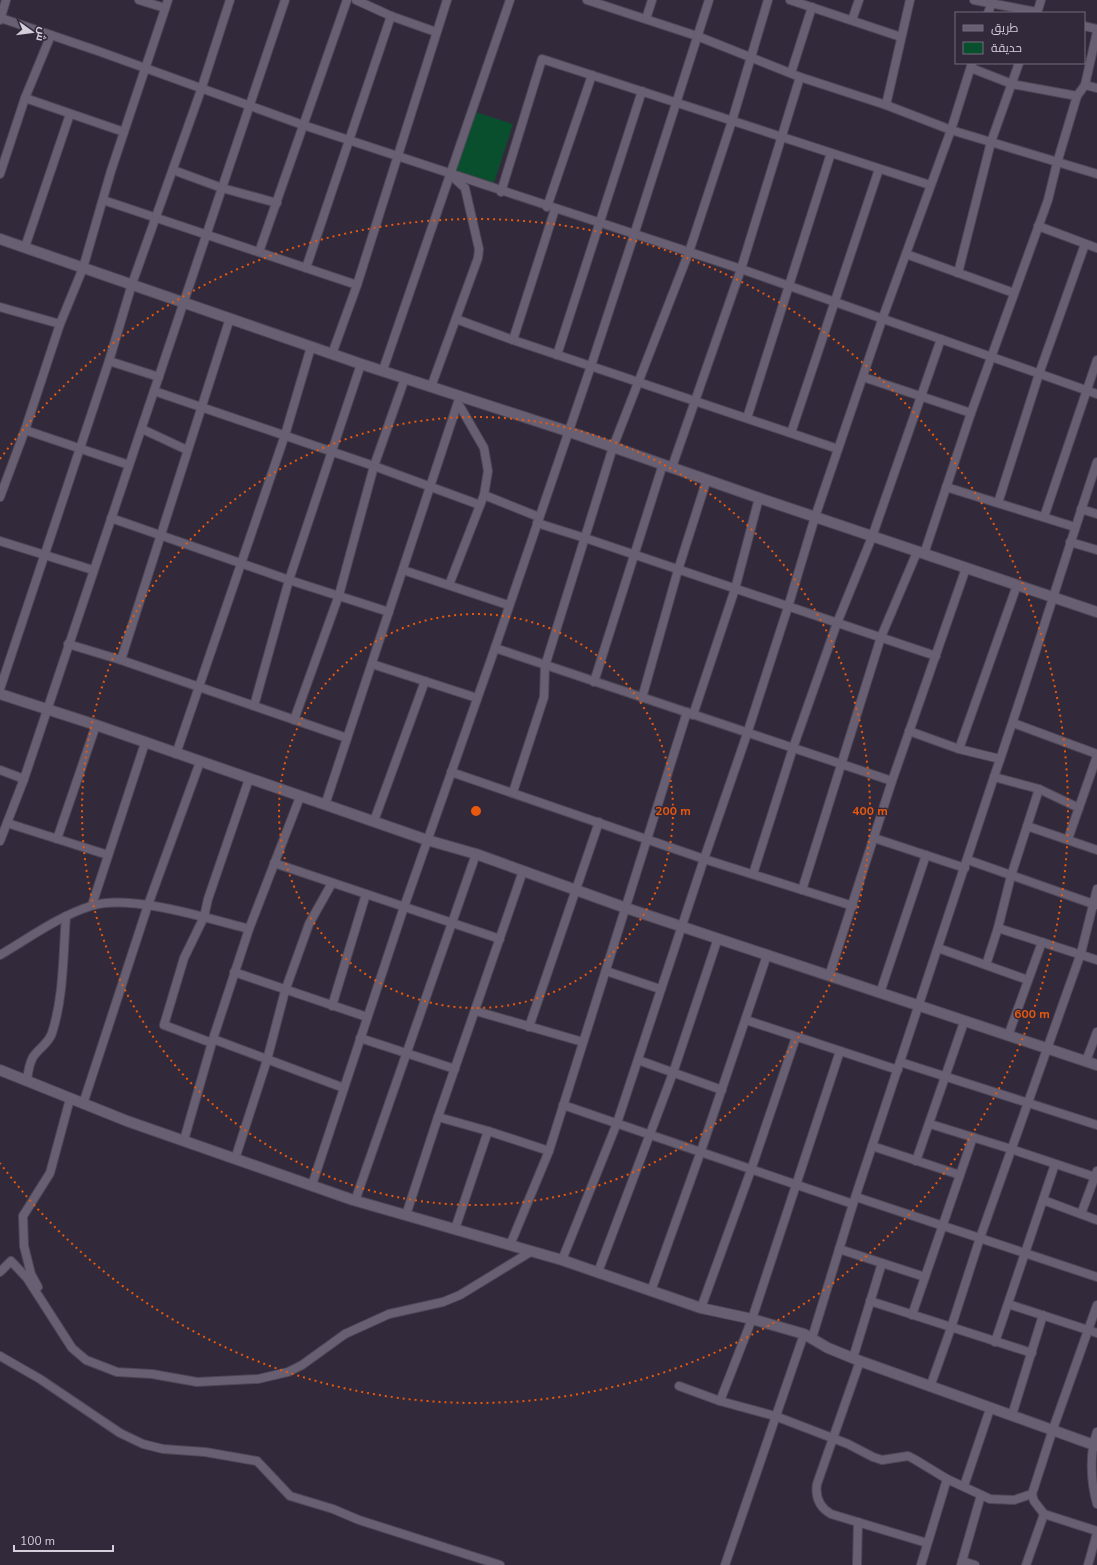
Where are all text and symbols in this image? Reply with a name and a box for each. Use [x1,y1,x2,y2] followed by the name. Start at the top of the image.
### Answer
[12,12,52,52] north arrow
[955,12,1085,64] legend
[991,20,1019,36] text: طريق
[32,26,50,43] text: ش
[991,40,1022,56] text: حديقة
[655,803,691,819] text: 200 m
[852,803,888,819] text: 400 m
[469,804,483,818] centre of rings
[1014,1006,1050,1022] text: 600 m
[14,1527,113,1553] scale bar
[20,1533,55,1549] text: 100 m

